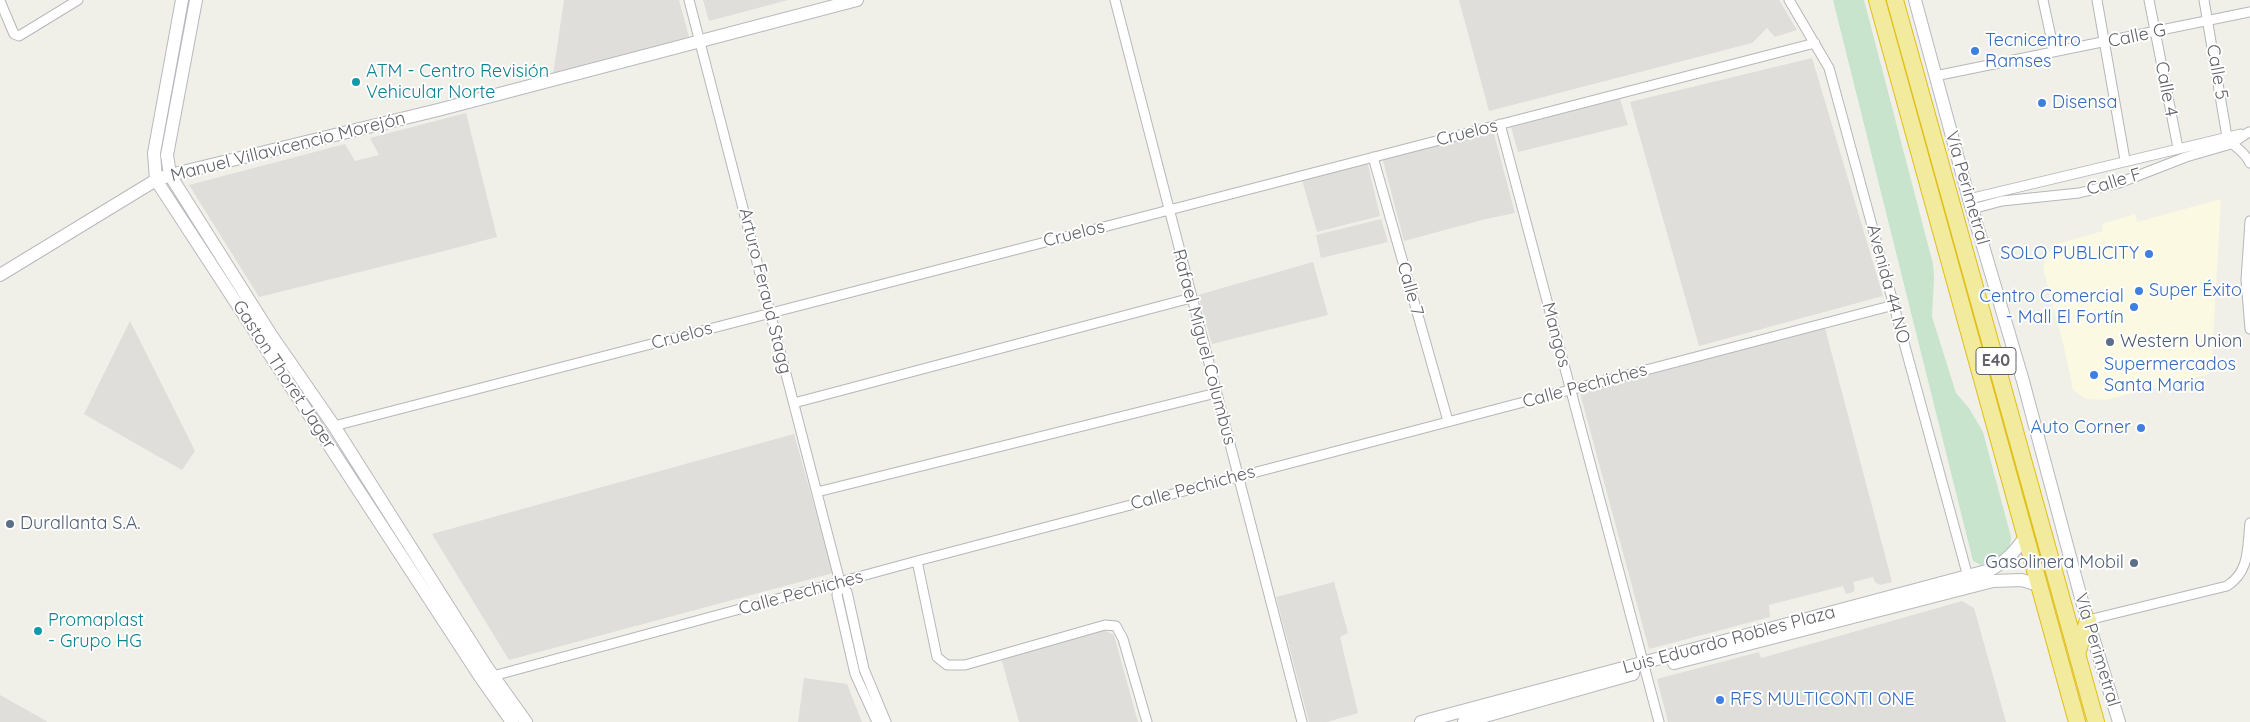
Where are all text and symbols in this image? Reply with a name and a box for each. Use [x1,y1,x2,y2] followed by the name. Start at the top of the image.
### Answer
[2106,19,2168,53] street label: Calle G
[1985,30,2081,72] place label: Tecnicentro Ramses
[2202,43,2232,101] street label: Calle 5
[1969,45,1981,57] marker: Tecnicentro Ramses
[2150,60,2182,118] street label: Calle 4
[366,61,549,104] place label: ATM - Centro Revisión Vehicular Norte
[350,76,362,88] marker: ATM - Centro Revisión Vehicular Norte
[2052,92,2117,114] place label: Disensa
[2036,97,2048,109] marker: Disensa
[168,107,408,187] street label: Manuel Villavicencio Morejón
[1434,115,1500,151] street label: Cruelos
[1940,129,1994,247] street label: Vía Perimetral
[2084,163,2144,201] street label: Calle F
[734,206,796,376] street label: Arturo Feraud Stagg
[1041,216,1107,252] street label: Cruelos
[1862,222,1914,346] street label: Avenida 44 NO
[2000,243,2139,265] place label: SOLO PUBLICITY
[1167,247,1241,447] street label: Rafael Miguel Columbus
[2143,248,2155,260] marker: SOLO PUBLICITY
[1392,260,1428,318] street label: Calle 7
[2149,280,2242,302] place label: Super Éxito
[2133,285,2145,297] marker: Super Éxito
[1979,286,2124,328] place label: Centro Comercial - Mall El Fortín
[228,296,340,454] street label: Gaston Thoret Jager
[1537,300,1575,370] street label: Mangos
[2128,301,2140,313] marker: Centro Comercial - Mall El Fortín
[649,317,715,355] street label: Cruelos
[2120,331,2243,353] place label: Western Union
[2104,336,2116,348] marker: Western Union
[1976,348,2016,374] road number: E40
[2104,354,2236,396] place label: Supermercados Santa Maria
[1520,359,1650,413] street label: Calle Pechiches
[2088,369,2100,381] marker: Supermercados Santa Maria
[2030,417,2131,439] place label: Auto Corner
[2135,422,2147,434] marker: Auto Corner
[1128,461,1258,515] street label: Calle Pechiches
[20,513,141,535] place label: Durallanta S.A.
[4,518,16,530] marker: Durallanta S.A.
[1985,552,2124,574] place label: Gasolinera Mobil
[2128,557,2140,569] marker: Gasolinera Mobil
[736,566,866,620] street label: Calle Pechiches
[2069,591,2125,709] street label: Vía Perimetral
[1620,601,1838,679] street label: Luis Eduardo Robles Plaza
[48,610,144,652] place label: Promaplast - Grupo HG
[32,625,44,637] marker: Promaplast - Grupo HG
[1730,689,1915,711] place label: RFS MULTICONTI ONE
[1714,694,1726,706] marker: RFS MULTICONTI ONE

